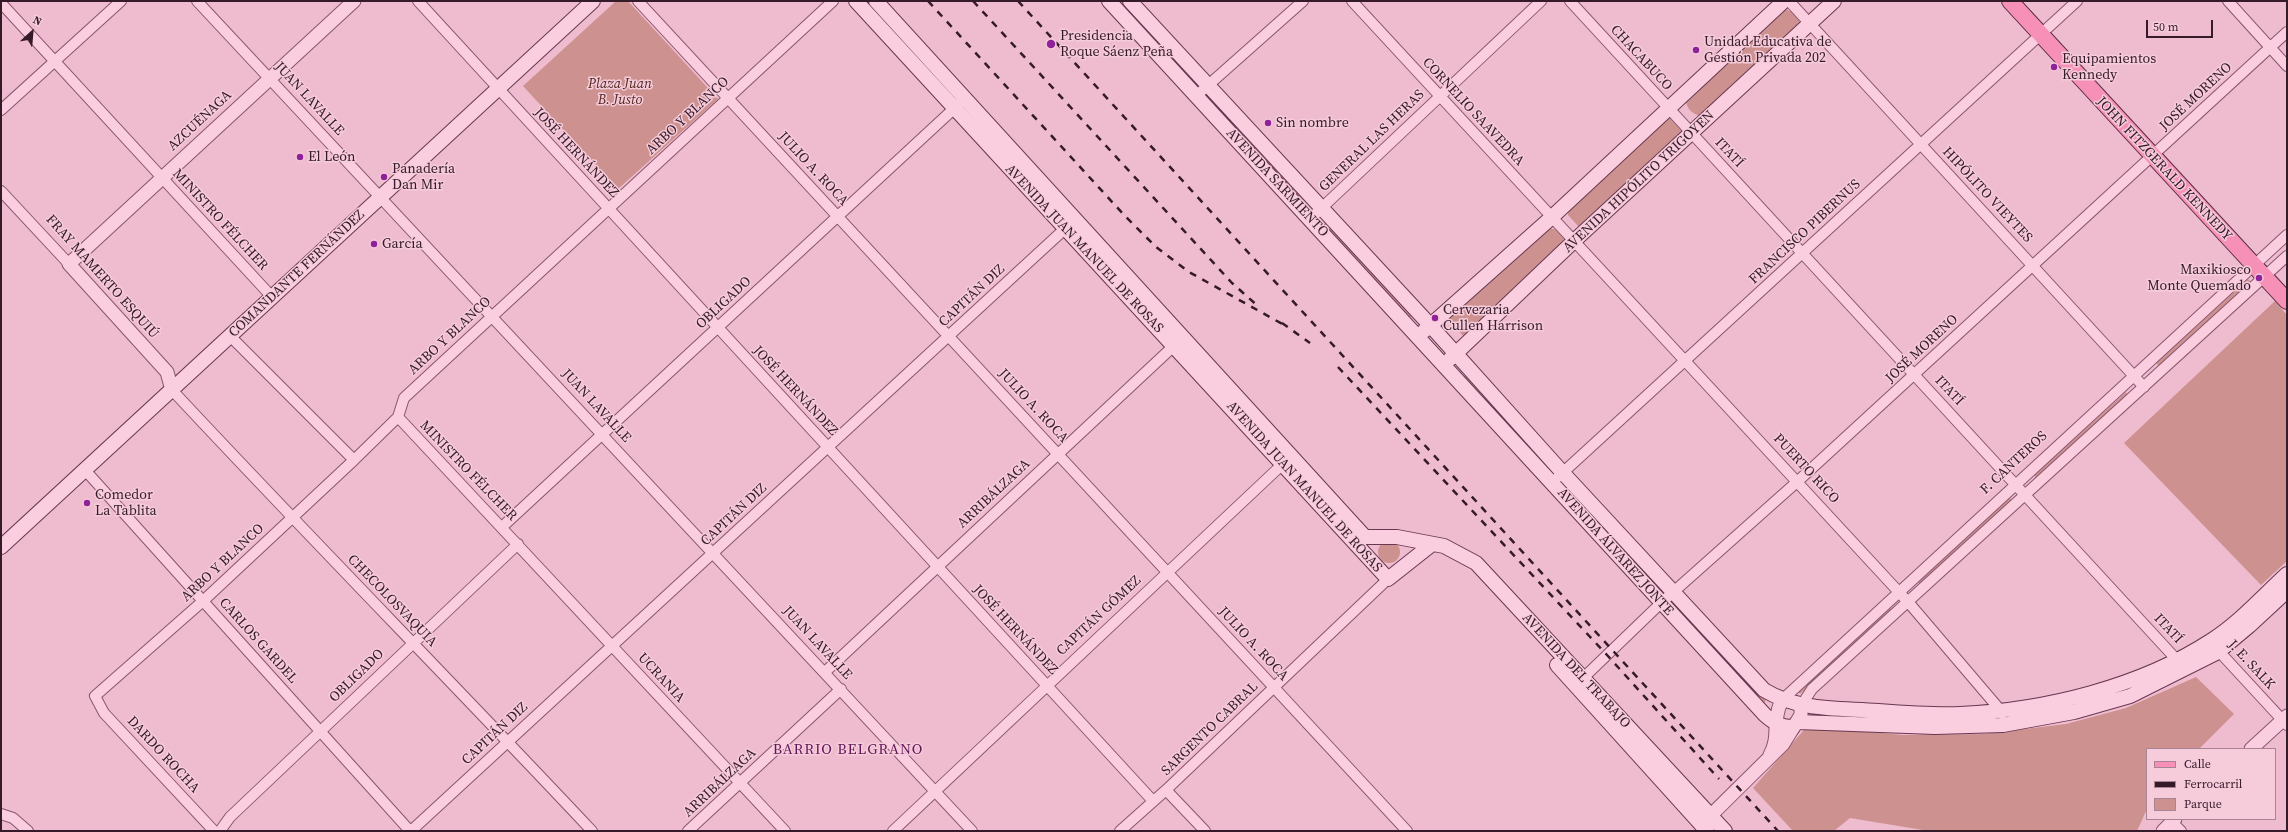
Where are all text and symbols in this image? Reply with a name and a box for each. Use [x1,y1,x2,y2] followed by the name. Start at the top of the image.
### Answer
[12,12,52,52] north arrow
[31,12,44,29] text: N
[2148,12,2215,38] scale bar
[2153,19,2179,35] text: 50 m
[1606,22,1676,94] street label: CHACABUCO
[1060,28,1173,60] place label: Presidencia Roque Sáenz Peña
[1704,34,1832,66] place label: Unidad Educativa de Gestión Privada 202
[1045,38,1057,50] marker: Presidencia Roque Sáenz Peña
[1691,45,1701,55] marker: Unidad Educativa de Gestión Privada 202
[2062,51,2156,84] place label: Equipamientos Kennedy
[1418,54,1528,170] street label: CORNELIO SAAVEDRA
[271,59,347,139] street label: JUAN LAVALLE
[2156,59,2236,135] street label: JOSÉ MORENO
[2049,62,2059,72] marker: Equipamientos Kennedy
[643,73,733,159] street label: ARBO Y BLANCO
[588,76,652,108] park label: Plaza Juan B. Justo
[1316,86,1428,196] street label: GENERAL LAS HERAS
[165,87,235,155] street label: AZCUÉNAGA
[2093,94,2235,244] street label: JOHN FITZGERALD KENNEDY
[530,104,622,202] street label: JOSÉ HERNÁNDEZ
[1560,107,1718,257] street label: AVENIDA HIPÓLITO YRIGOYEN
[1276,115,1349,131] place label: Sin nombre
[1263,118,1273,128] marker: Sin nombre
[1222,125,1332,241] street label: AVENIDA SARMIENTO
[774,129,852,209] street label: JULIO A. ROCA
[1711,135,1747,171] street label: ITATÍ
[1938,144,2036,246] street label: HIPÓLITO VIEYTES
[308,149,356,165] place label: El León
[295,152,305,162] marker: El León
[392,161,455,194] place label: Panadería Dan Mir
[1001,161,1167,337] street label: AVENIDA JUAN MANUEL DE ROSAS
[169,166,271,274] street label: MINISTRO FÉLCHER
[379,172,389,182] marker: Panadería Dan Mir
[1746,176,1864,288] street label: FRANCISCO PIBERNUS
[226,207,368,341] street label: COMANDANTE FERNÁNDEZ
[42,212,162,342] street label: FRAY MAMERTO ESQUIÚ
[382,236,423,252] place label: García
[369,239,379,249] marker: García
[936,261,1008,331] street label: CAPITÁN DIZ
[2147,262,2251,294] place label: Maxikiosco Monte Quemado
[693,273,755,333] street label: OBLIGADO
[2254,273,2264,283] marker: Maxikiosco Monte Quemado
[405,293,495,379] street label: ARBO Y BLANCO
[1443,302,1543,334] place label: Cervezaria Cullen Harrison
[1882,311,1962,387] street label: JOSÉ MORENO
[1430,313,1440,323] marker: Cervezaria Cullen Harrison
[749,342,841,440] street label: JOSÉ HERNÁNDEZ
[558,366,634,446] street label: JUAN LAVALLE
[994,366,1072,446] street label: JULIO A. ROCA
[1931,373,1967,409] street label: ITATÍ
[1223,398,1385,576] street label: AVENIDA JUAN MANUEL DE ROSAS
[416,417,520,525] street label: MINISTRO FÉLCHER
[1977,428,2051,498] street label: F. CANTEROS
[1769,431,1843,507] street label: PUERTO RICO
[954,456,1034,532] street label: ARRIBÁLZAGA
[698,480,770,550] street label: CAPITÁN DIZ
[1553,485,1677,619] street label: AVENIDA ÁLVAREZ JONTE
[95,487,157,520] place label: Comedor La Tablita
[82,498,92,508] marker: Comedor La Tablita
[178,520,268,606] street label: ARBO Y BLANCO
[344,551,440,651] street label: CHECOLOSVAQUIA
[1053,572,1145,660] street label: CAPITÁN GÓMEZ
[969,581,1061,679] street label: JOSÉ HERNÁNDEZ
[215,595,301,687] street label: CARLOS GARDEL
[779,603,855,683] street label: JUAN LAVALLE
[1214,604,1292,684] street label: JULIO A. ROCA
[1518,610,1634,732] street label: AVENIDA DEL TRABAJO
[2150,611,2186,647] street label: ITATÍ
[2224,637,2278,693] street label: J. E. SALK
[326,646,388,706] street label: OBLIGADO
[634,650,688,706] street label: UCRANIA
[1158,679,1262,779] street label: SARGENTO CABRAL
[459,699,531,769] street label: CAPITÁN DIZ
[123,713,203,797] street label: DARDO ROCHA
[773,741,923,759] district label: BARRIO BELGRANO
[680,745,760,821] street label: ARRIBÁLZAGA
[2146,748,2276,820] legend
[2184,756,2211,772] text: Calle
[2184,776,2242,792] text: Ferrocarril
[2184,796,2222,812] text: Parque

